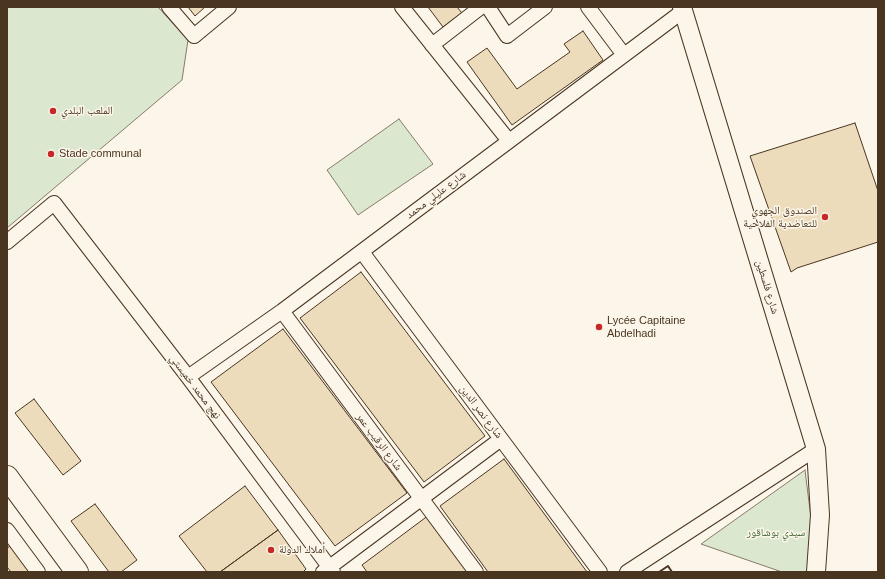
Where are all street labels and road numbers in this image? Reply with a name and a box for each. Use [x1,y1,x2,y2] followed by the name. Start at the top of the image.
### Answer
[403,168,469,222] street label: شارع عليلي محمد
[753,258,781,316] street label: شارع فلسطين
[167,352,223,422] street label: نهج محمد خميستي
[457,383,505,441] street label: شارع نصر الدين
[353,411,405,473] street label: شارع الرقيب عمر

